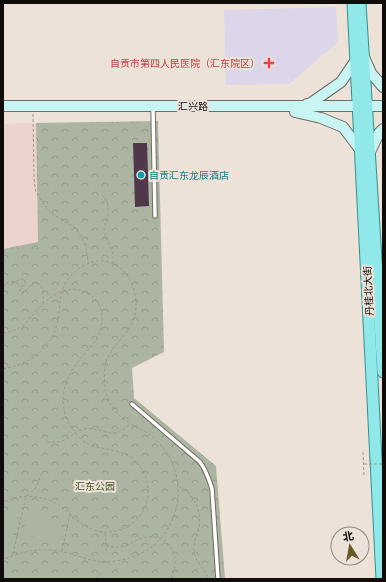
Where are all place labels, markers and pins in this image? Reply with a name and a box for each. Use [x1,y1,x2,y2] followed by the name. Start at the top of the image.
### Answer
[263,57,275,69] marker: 自贡市第四人民医院（汇东院区）
[110,58,260,70] place label: 自贡市第四人民医院（汇东院区）
[136,170,146,180] marker: 自贡汇东龙辰酒店
[149,170,229,182] place label: 自贡汇东龙辰酒店

